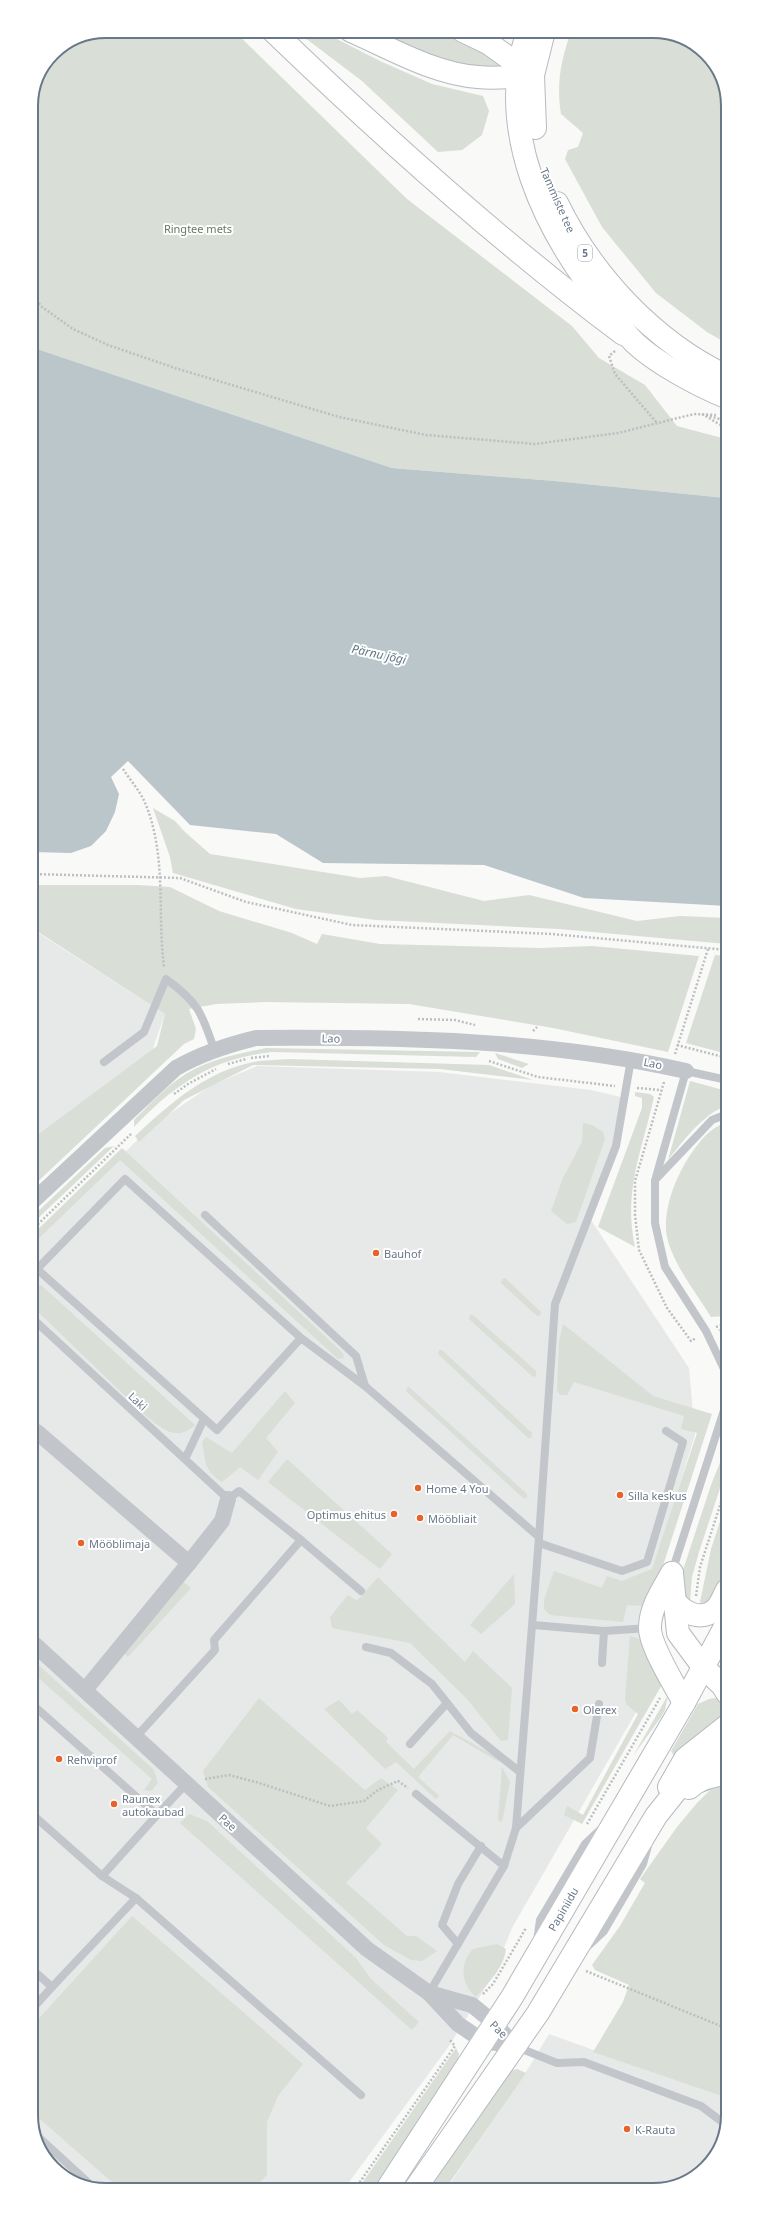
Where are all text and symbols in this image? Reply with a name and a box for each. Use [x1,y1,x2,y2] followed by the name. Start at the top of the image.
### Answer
[537,165,579,235] street label: Tammiste tee
[164,221,232,236] park label: Ringtee mets
[578,245,592,261] road number: 5
[350,640,409,668] water label: Pärnu jõgi
[321,1030,341,1046] street label: Lao
[642,1054,664,1072] street label: Lao
[384,1246,423,1261] place label: Bauhof
[371,1248,381,1258] marker: Bauhof
[125,1388,151,1414] street label: Laki
[426,1481,488,1496] place label: Home 4 You
[413,1483,423,1493] marker: Home 4 You
[628,1488,687,1503] place label: Silla keskus
[615,1490,625,1500] marker: Silla keskus
[307,1507,386,1522] place label: Optimus ehitus
[389,1509,399,1519] marker: Optimus ehitus
[428,1511,477,1526] place label: Mööbliait
[415,1513,425,1523] marker: Mööbliait
[89,1536,150,1551] place label: Mööblimaja
[76,1538,86,1548] marker: Mööblimaja
[583,1702,617,1717] place label: Olerex
[570,1704,580,1714] marker: Olerex
[67,1752,118,1767] place label: Rehviprof
[54,1754,64,1764] marker: Rehviprof
[122,1791,184,1819] place label: Raunex autokaubad
[109,1799,119,1809] marker: Raunex autokaubad
[216,1810,240,1834] street label: Pae
[544,1884,582,1934] street label: Papiniidu
[487,2017,511,2041] street label: Pae
[635,2122,675,2137] place label: K-Rauta
[622,2124,632,2134] marker: K-Rauta

